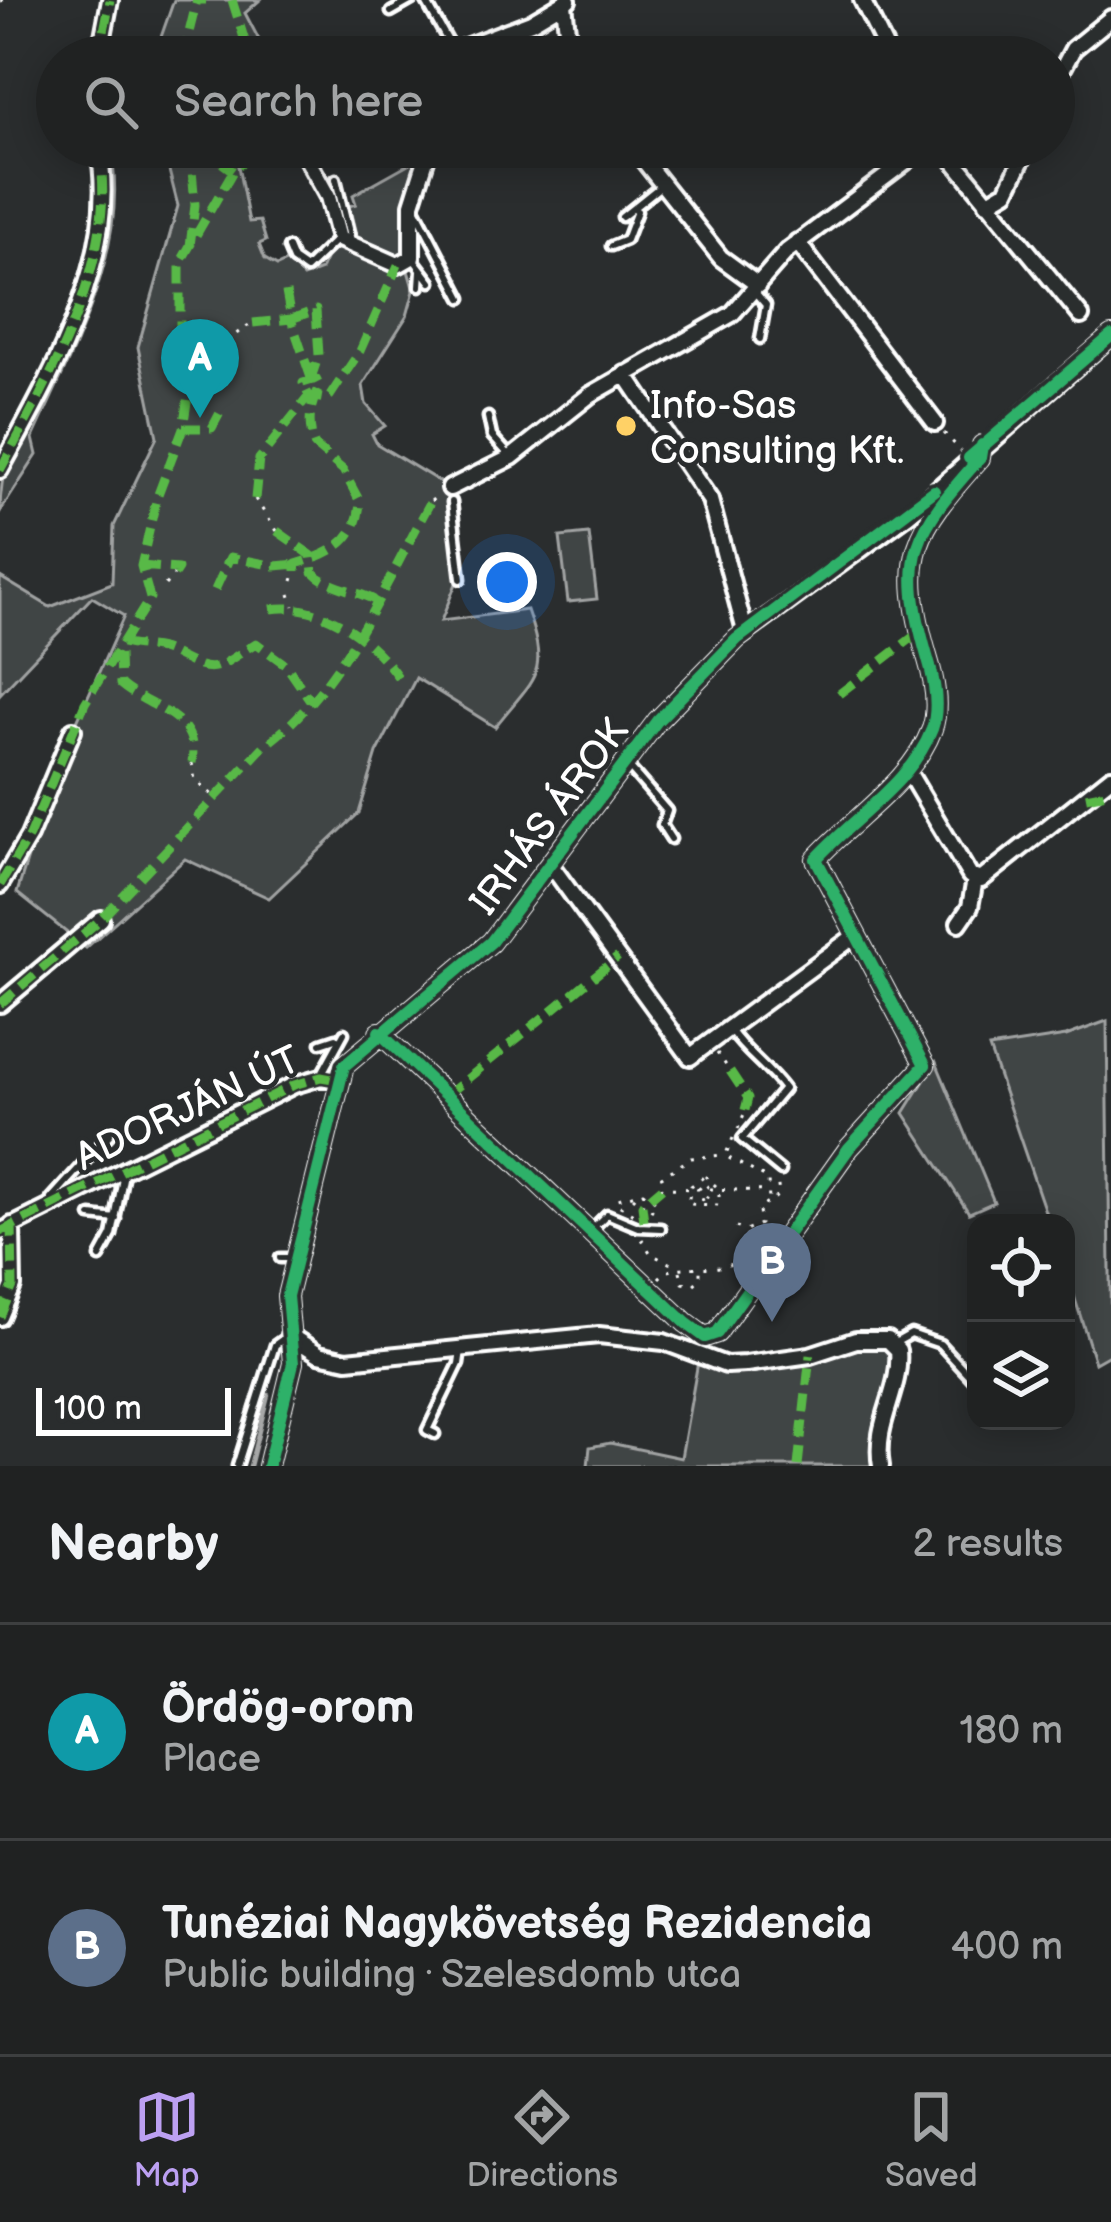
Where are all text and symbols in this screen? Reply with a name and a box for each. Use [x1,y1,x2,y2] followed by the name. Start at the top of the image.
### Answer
[36,36,1075,168] search box
[78,69,144,135] icon: search
[174,75,423,130] text: Search here
[161,319,239,418] pin: A
[650,383,904,475] place label: Info-Sas Consulting Kft.
[613,413,639,439] marker: Info-Sas Consulting Kft.
[477,552,537,612] your location
[459,708,639,925] street label: IRHÁS ÁROK
[67,1035,308,1182] street label: ADORJÁN ÚT
[967,1214,1075,1430] map controls
[967,1214,1075,1322] button: locate
[733,1223,811,1322] pin: B
[967,1322,1075,1430] button: layers
[36,1382,231,1435] scale bar
[54,1389,142,1429] text: 100 m
[48,1514,219,1575] text: Nearby
[912,1521,1063,1568] text: 2 results
[162,1681,415,1736] text: Ördög-orom
[75,1708,99,1755] text: A
[959,1708,1063,1755] text: 180 m
[162,1736,261,1783] text: Place
[162,1897,872,1952] text: Tunéziai Nagykövetség Rezidencia
[73,1924,101,1971] text: B
[951,1924,1063,1971] text: 400 m
[162,1952,741,1999] text: Public building · Szelesdomb utca
[133,2084,200,2196] tab: Map
[466,2084,618,2196] tab: Directions
[885,2084,978,2196] tab: Saved

